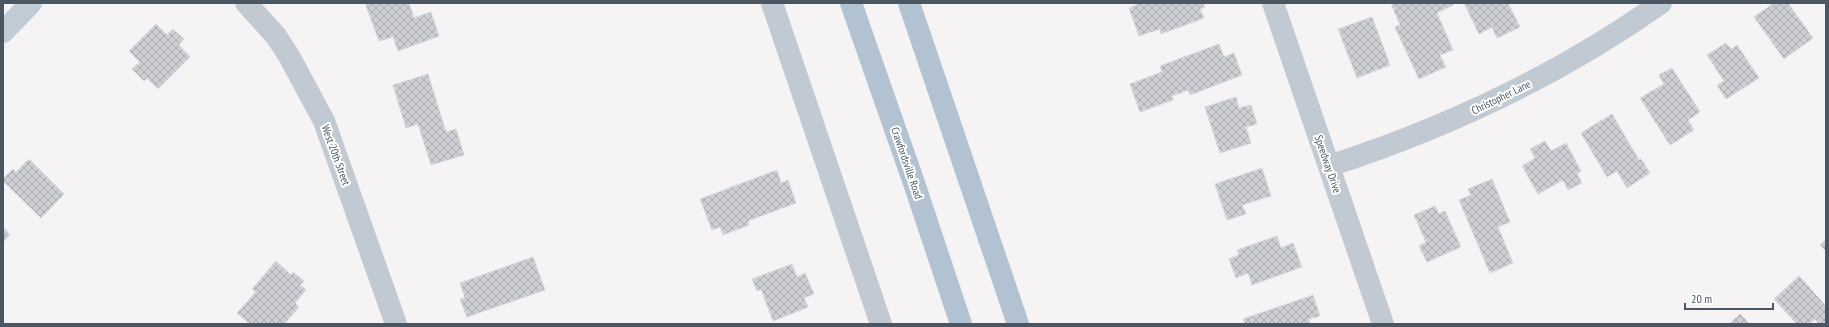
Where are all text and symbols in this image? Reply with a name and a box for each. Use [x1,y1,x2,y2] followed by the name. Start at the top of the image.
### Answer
[1469,76,1533,117] street label: Christopher Lane
[319,123,353,187] street label: West 20th Street
[888,125,926,201] street label: Crawfordsville Road
[1312,133,1345,195] street label: Speedway Drive
[1685,285,1773,311] scale bar
[1691,291,1712,306] text: 20 m

